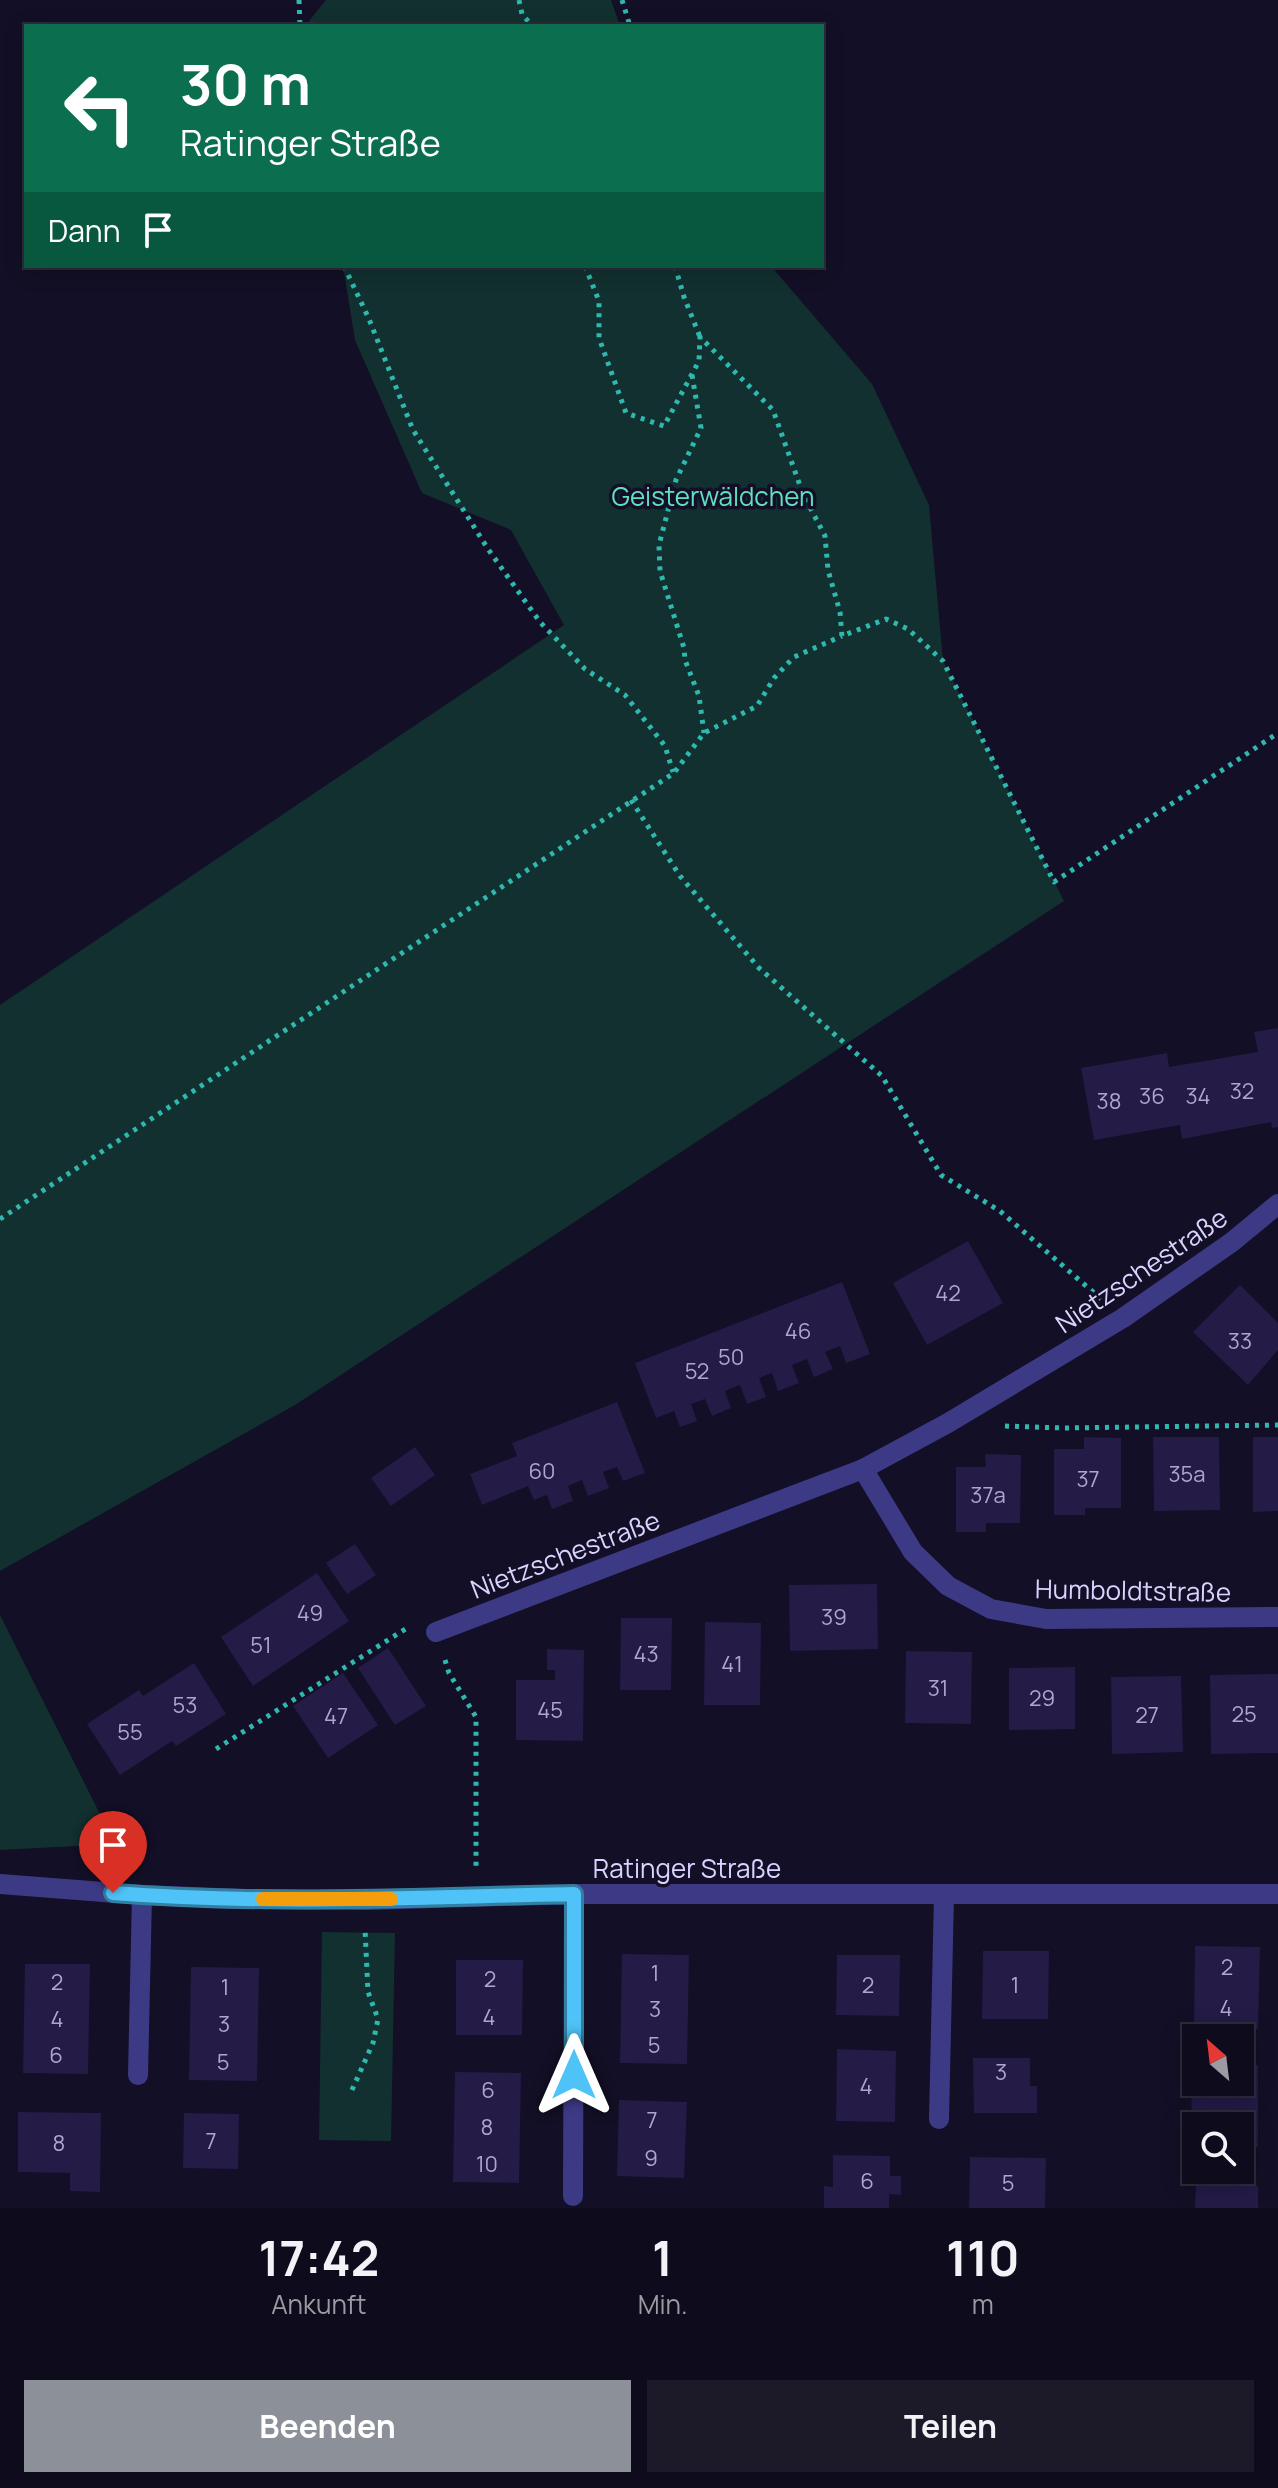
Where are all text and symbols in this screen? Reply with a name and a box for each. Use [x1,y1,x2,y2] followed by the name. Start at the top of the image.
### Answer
[180,45,311,122] text: 30 m
[48,56,152,160] icon: left
[180,118,441,167] text: Ratinger Straße
[136,208,180,252] icon: arrive
[48,210,120,251] text: Dann
[612,478,814,514] park label: Geisterwäldchen
[1230,1076,1254,1106] house number: 32
[1139,1081,1165,1111] house number: 36
[1185,1081,1211,1111] house number: 34
[1097,1086,1121,1116] house number: 38
[1048,1199,1234,1341] street label: Nietzschestraße
[935,1278,961,1308] house number: 42
[785,1316,811,1346] house number: 46
[1228,1326,1252,1356] house number: 33
[718,1342,744,1372] house number: 50
[685,1356,709,1386] house number: 52
[528,1456,556,1486] house number: 60
[1168,1459,1206,1489] house number: 35a
[1076,1464,1100,1494] house number: 37
[970,1480,1006,1510] house number: 37a
[465,1501,665,1607] street label: Nietzschestraße
[1035,1570,1231,1610] street label: Humboldtstraße
[297,1598,323,1628] house number: 49
[821,1602,847,1632] house number: 39
[250,1630,272,1660] house number: 51
[633,1639,659,1669] house number: 43
[721,1649,743,1679] house number: 41
[928,1673,948,1703] house number: 31
[1029,1683,1055,1713] house number: 29
[173,1690,197,1720] house number: 53
[537,1695,563,1725] house number: 45
[1231,1699,1257,1729] house number: 25
[1135,1700,1159,1730] house number: 27
[324,1701,348,1731] house number: 47
[117,1717,143,1747] house number: 55
[79,1811,147,1893] pin
[91,1823,135,1867] icon: arrive
[593,1850,781,1886] street label: Ratinger Straße
[1221,1952,1233,1982] house number: 2
[651,1958,659,1988] house number: 1
[484,1964,496,1994] house number: 2
[51,1967,63,1997] house number: 2
[862,1970,874,2000] house number: 2
[1011,1970,1019,2000] house number: 1
[221,1972,229,2002] house number: 1
[1220,1993,1232,2023] house number: 4
[649,1994,661,2024] house number: 3
[483,2002,495,2032] house number: 4
[51,2004,63,2034] house number: 4
[218,2009,230,2039] house number: 3
[1182,2024,1254,2096] north arrow
[1182,2024,1254,2184] map controls
[648,2030,660,2060] house number: 5
[532,2033,616,2117] position arrow
[49,2040,63,2070] house number: 6
[217,2047,229,2077] house number: 5
[995,2057,1007,2087] house number: 3
[860,2071,872,2101] house number: 4
[481,2075,495,2105] house number: 6
[646,2105,658,2135] house number: 7
[481,2112,493,2142] house number: 8
[1182,2112,1254,2184] button: search
[205,2126,217,2156] house number: 7
[53,2128,65,2158] house number: 8
[644,2143,658,2173] house number: 9
[476,2149,498,2179] house number: 10
[860,2166,874,2196] house number: 6
[1002,2168,1014,2198] house number: 5
[258,2225,379,2290] text: 17:42
[652,2225,673,2290] text: 1
[946,2225,1020,2290] text: 110
[271,2286,366,2322] text: Ankunft
[638,2286,688,2322] text: Min.
[972,2286,994,2322] text: m
[24,2380,631,2472] button: Beenden
[647,2380,1254,2472] button: Teilen

